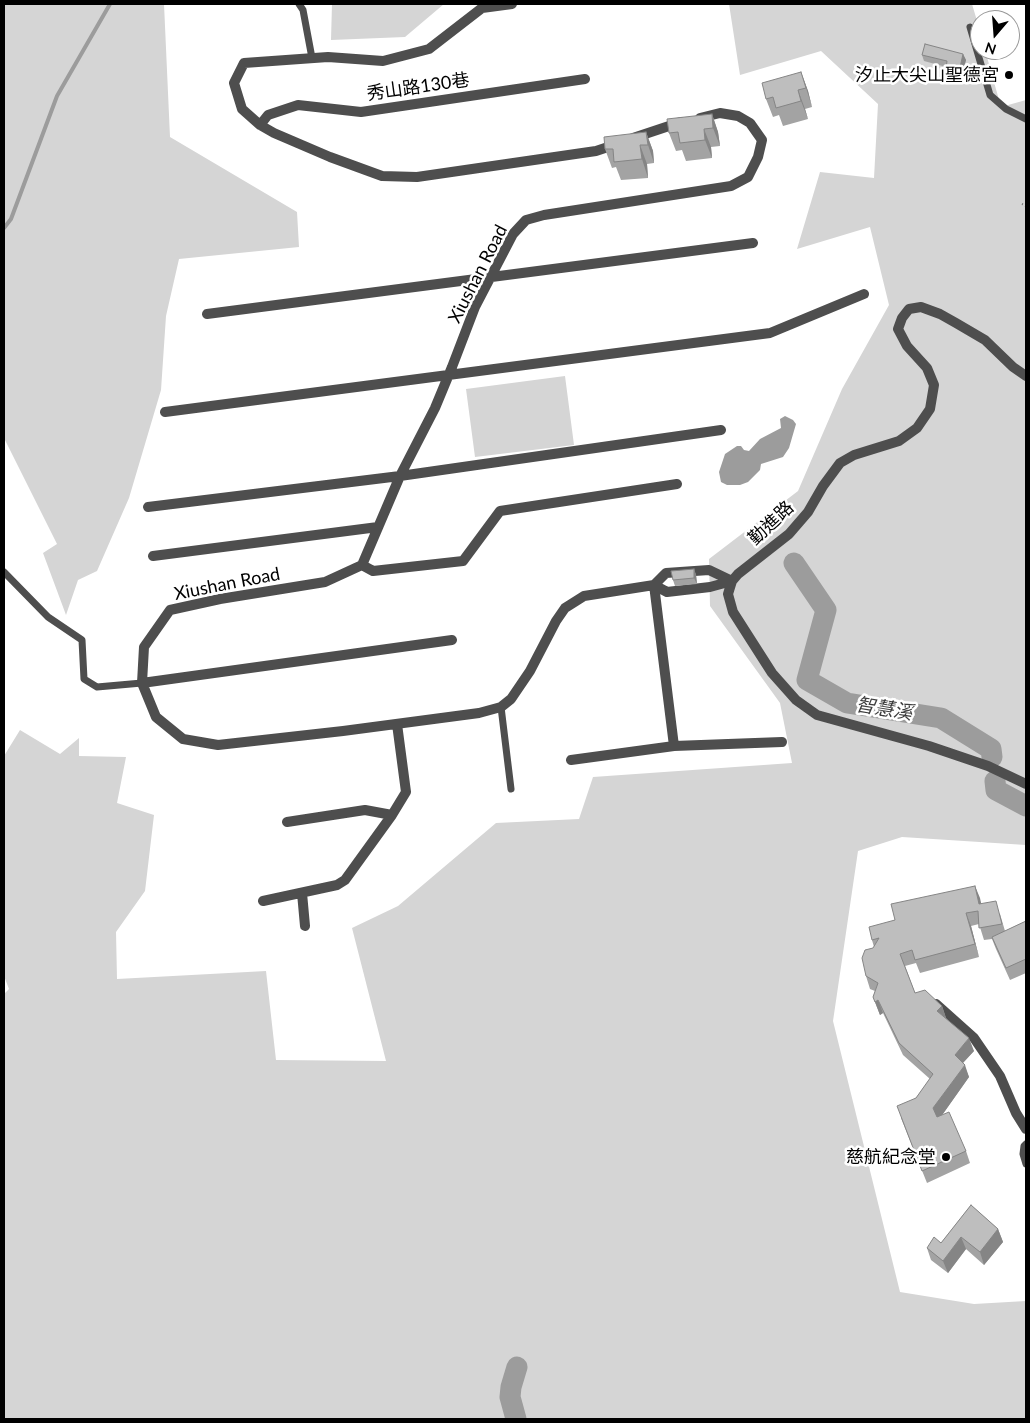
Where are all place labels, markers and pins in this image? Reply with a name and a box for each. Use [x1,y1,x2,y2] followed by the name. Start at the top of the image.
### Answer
[855,64,999,86] place label: 汐止大尖山聖德宮
[1003,69,1015,81] marker: 汐止大尖山聖德宮
[846,1146,936,1168] place label: 慈航紀念堂
[940,1151,952,1163] marker: 慈航紀念堂

